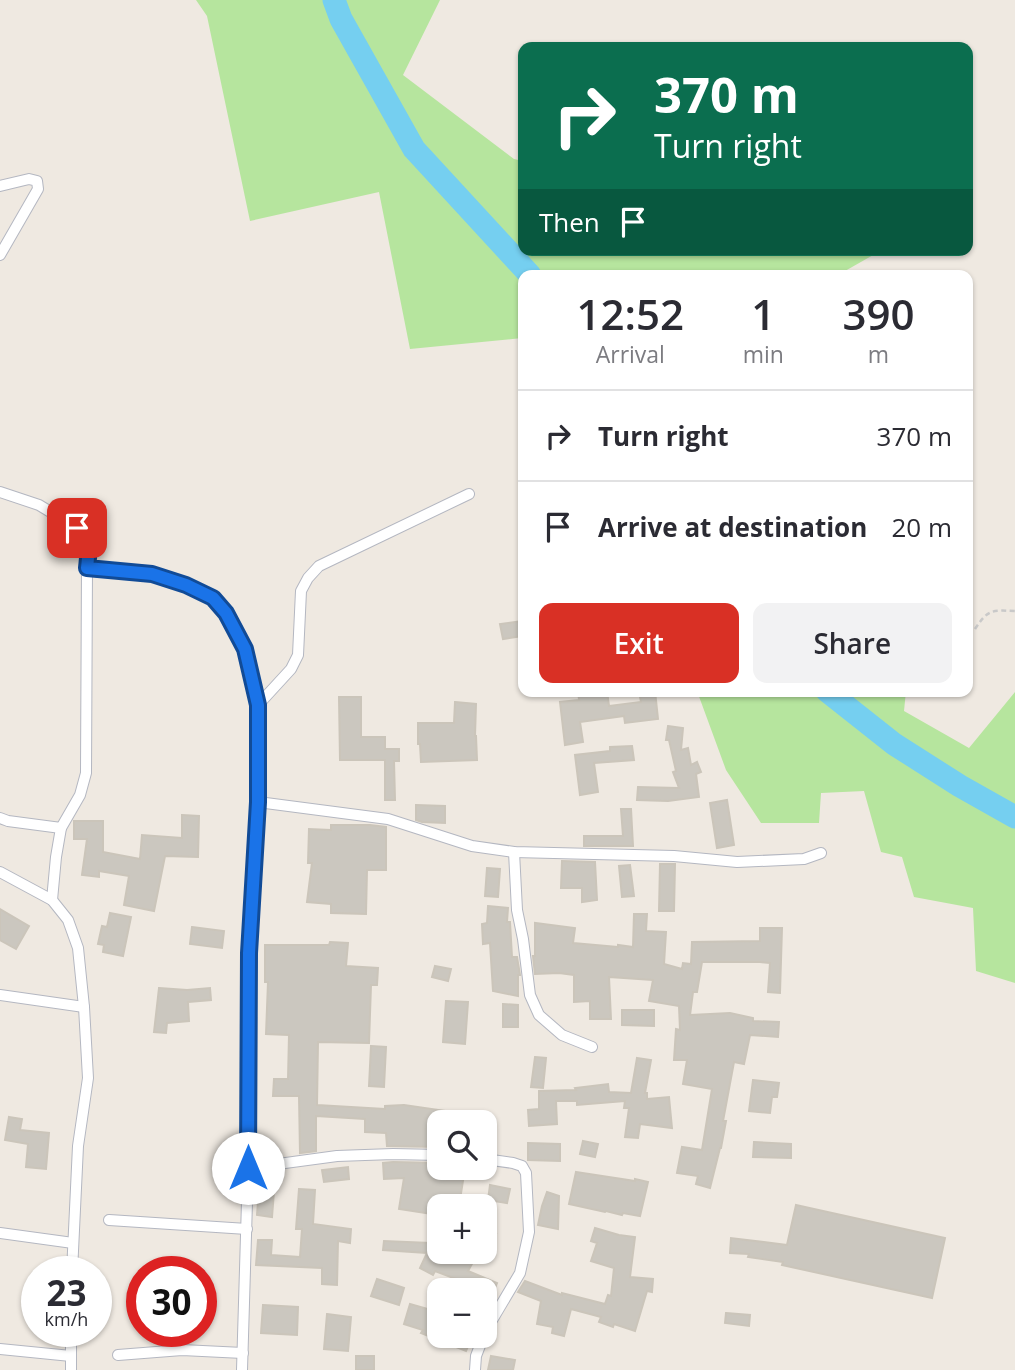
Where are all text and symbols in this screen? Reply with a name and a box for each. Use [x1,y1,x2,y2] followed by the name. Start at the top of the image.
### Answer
[654,61,799,127] text: 370 m
[539,70,630,161] icon: right
[654,124,802,167] text: Turn right
[614,203,652,241] icon: arrive
[539,204,600,240] text: Then
[577,285,684,342] text: 12:52
[751,285,775,342] text: 1
[842,285,914,342] text: 390
[596,338,665,370] text: Arrival
[743,338,784,370] text: min
[868,338,889,370] text: m
[539,417,577,455] icon: right
[598,418,729,454] text: Turn right
[877,418,952,454] text: 370 m
[47,498,107,558] pin
[539,508,577,546] icon: arrive
[58,509,96,547] icon: arrive
[598,509,867,545] text: Arrive at destination
[891,509,952,545] text: 20 m
[539,603,739,683] button: Exit
[753,603,952,683] button: Share
[427,1110,497,1348] map controls
[427,1110,497,1180] button: search
[211,1131,285,1205] position arrow
[427,1194,497,1264] button: +
[126,1256,217,1347] speed limit sign: 30
[46,1269,87,1316] text: 23
[427,1278,497,1348] button: −
[45,1307,88,1331] text: km/h

